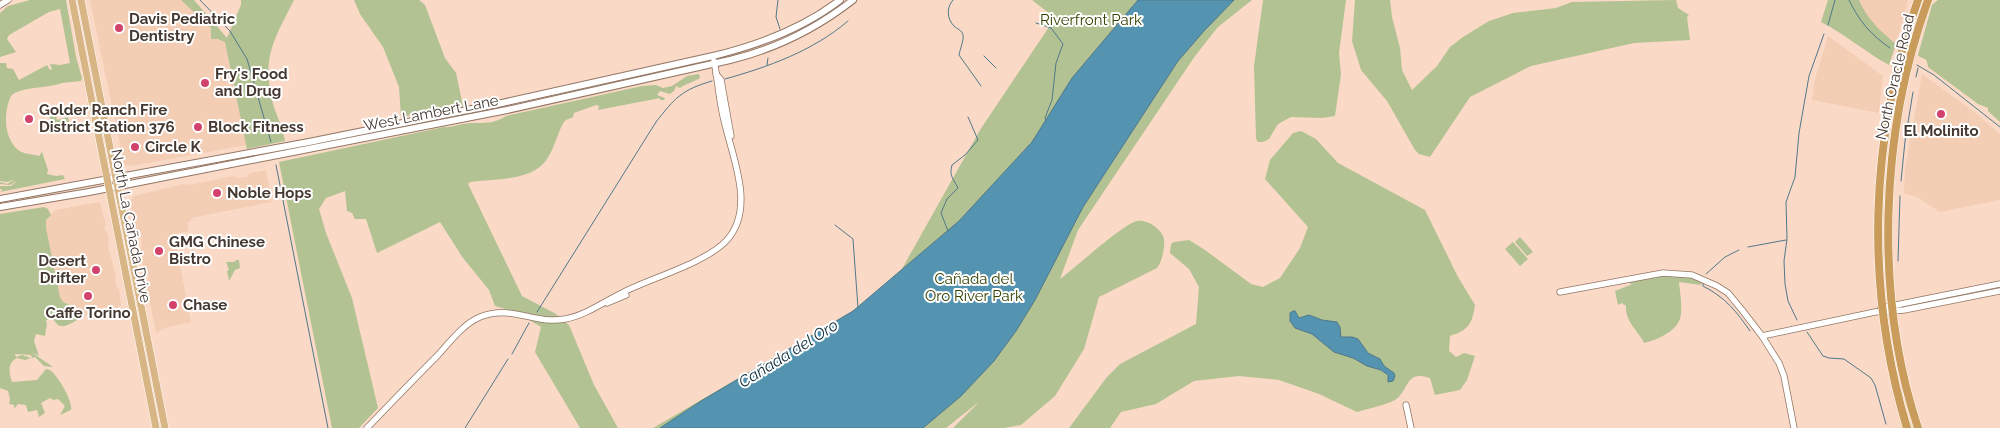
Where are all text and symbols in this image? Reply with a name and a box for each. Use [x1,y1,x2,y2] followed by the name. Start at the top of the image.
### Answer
[129,10,236,45] place label: Davis Pediatric Dentistry
[1040,11,1142,29] park label: Riverfront Park
[1872,12,1918,142] street label: North Oracle Road
[113,22,125,34] marker: Davis Pediatric Dentistry
[215,65,288,100] place label: Fry's Food and Drug
[199,77,211,89] marker: Fry's Food and Drug
[362,91,500,135] street label: West Lambert Lane
[39,101,175,136] place label: Golder Ranch Fire District Station 376
[1935,108,1947,120] marker: El Molinito
[23,113,35,125] marker: Golder Ranch Fire District Station 376
[208,118,304,136] place label: Block Fitness
[192,121,204,133] marker: Block Fitness
[1903,122,1979,140] place label: El Molinito
[145,138,202,156] place label: Circle K
[129,141,141,153] marker: Circle K
[107,147,155,305] street label: North La Cañada Drive
[227,184,311,202] place label: Noble Hops
[211,187,223,199] marker: Noble Hops
[169,233,265,268] place label: GMG Chinese Bistro
[153,245,165,257] marker: GMG Chinese Bistro
[38,252,86,287] place label: Desert Drifter
[90,264,102,276] marker: Desert Drifter
[925,270,1023,305] park label: Cañada del Oro River Park
[82,290,94,302] marker: Caffe Torino
[183,296,227,314] place label: Chase
[167,299,179,311] marker: Chase
[45,304,131,322] place label: Caffe Torino
[735,315,841,392] water label: Cañada del Oro

